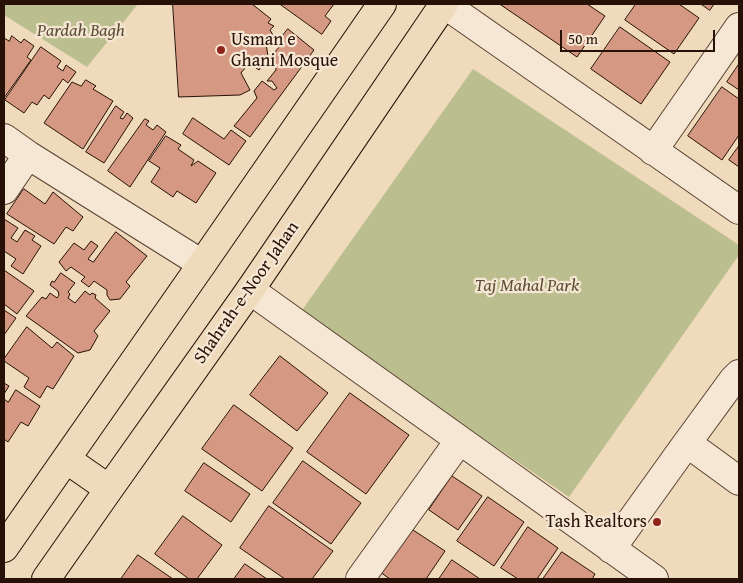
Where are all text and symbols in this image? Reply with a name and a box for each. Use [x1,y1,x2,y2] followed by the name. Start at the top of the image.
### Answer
[37,20,125,42] park label: Pardah Bagh
[563,20,718,52] scale bar
[568,28,598,49] text: 50 m
[231,29,338,72] place label: Usman e Ghani Mosque
[215,44,227,56] marker: Usman e Ghani Mosque
[190,218,304,368] street label: Shahrah-e-Noor Jahan
[475,275,579,297] park label: Taj Mahal Park
[545,511,647,533] place label: Tash Realtors
[651,516,663,528] marker: Tash Realtors

